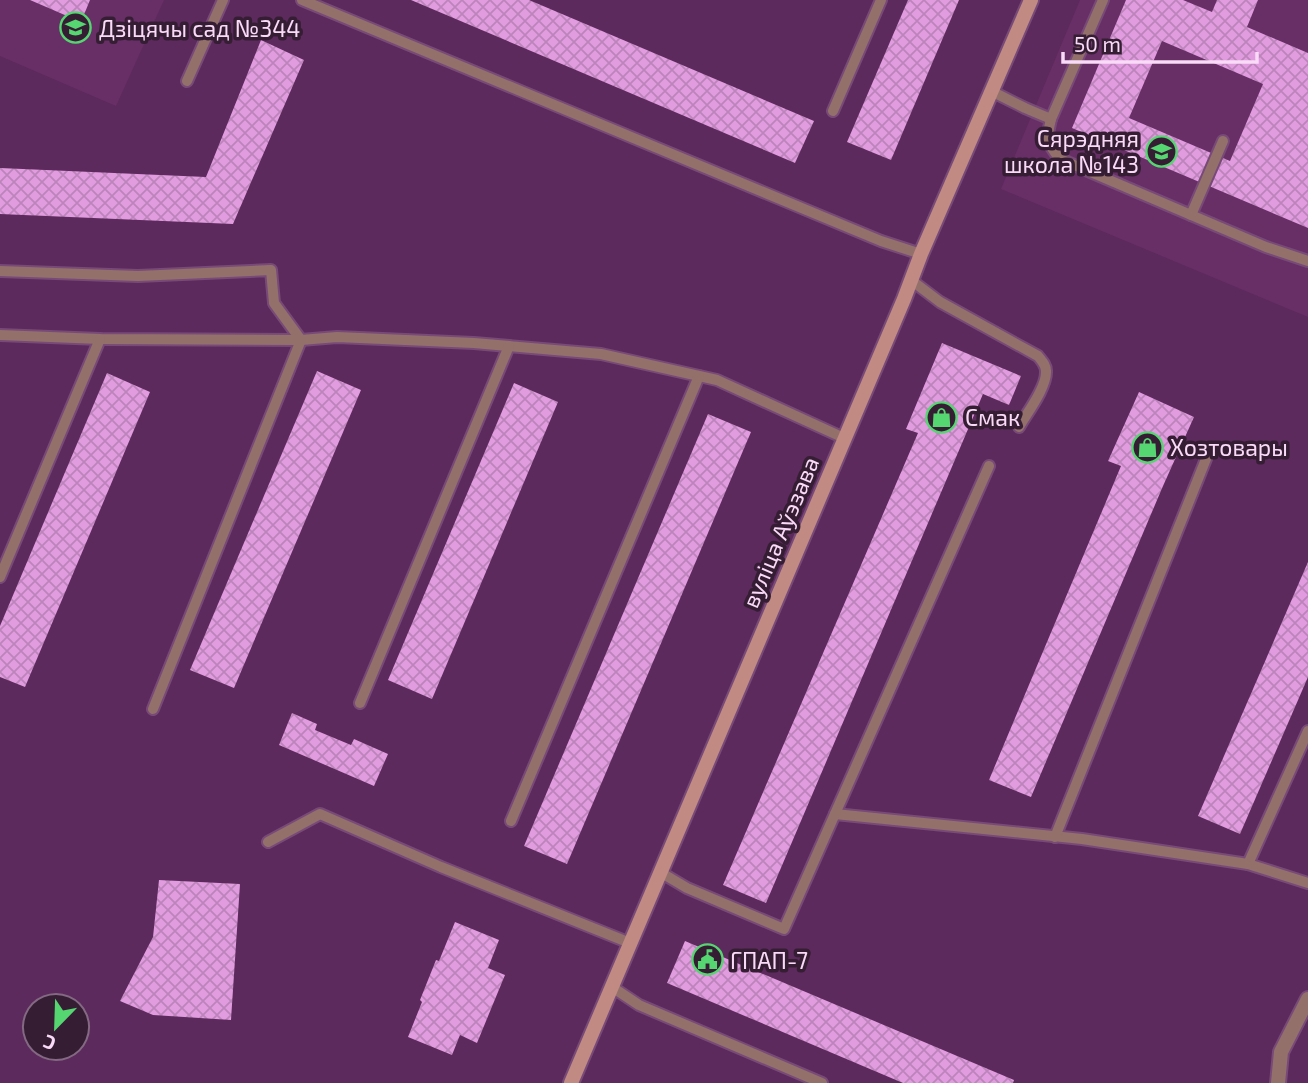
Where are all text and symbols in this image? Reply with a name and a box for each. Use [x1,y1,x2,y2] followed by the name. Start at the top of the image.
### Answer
[59,11,93,45] school or university icon: Дзіцячы сад №344
[99,14,301,42] place label: Дзіцячы сад №344
[1063,21,1257,65] scale bar
[1074,31,1121,56] text: 50 m
[1004,124,1139,178] place label: Сярэдняя школа №143
[1145,134,1179,168] school or university icon: Сярэдняя школа №143
[925,400,959,434] shop icon: Смак
[965,403,1020,431] place label: Смак
[1130,430,1164,464] shop icon: Хозтовары
[1170,433,1288,461] place label: Хозтовары
[736,452,825,612] street label: вуліца Аўэзава
[690,943,724,977] public building icon: ГПАП-7
[730,946,808,974] place label: ГПАП-7
[21,992,91,1062] north arrow
[40,1030,59,1056] text: С

